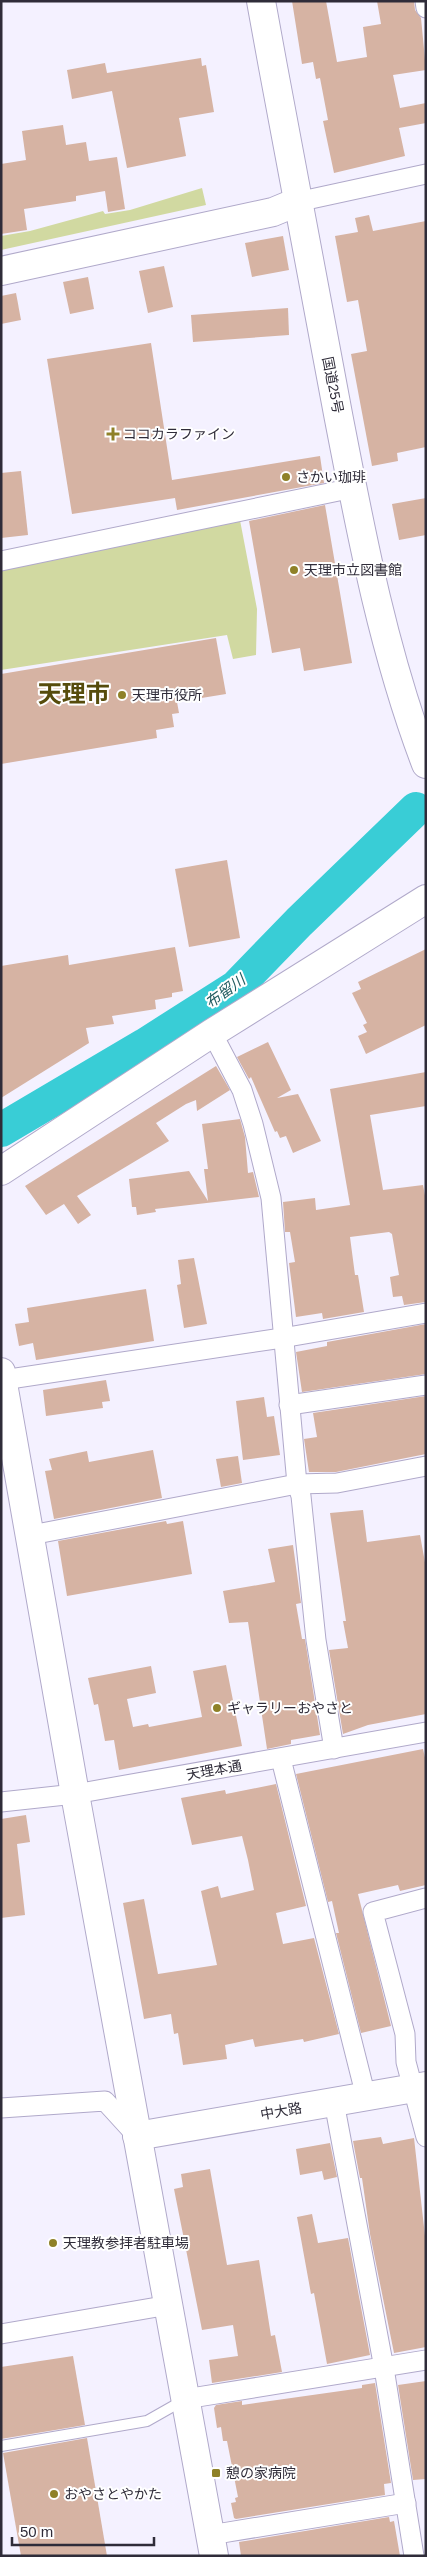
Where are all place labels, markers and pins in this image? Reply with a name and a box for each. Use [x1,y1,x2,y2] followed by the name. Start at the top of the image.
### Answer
[123,426,235,442] place label: ココカラファイン
[107,428,119,440] marker: ココカラファイン
[296,469,366,485] place label: さかい珈琲
[280,471,292,483] marker: さかい珈琲
[304,562,402,578] place label: 天理市立図書館
[288,564,300,576] marker: 天理市立図書館
[132,687,202,703] place label: 天理市役所
[116,689,128,701] marker: 天理市役所
[227,1700,353,1716] place label: ギャラリーおやさと
[211,1702,223,1714] marker: ギャラリーおやさと
[63,2235,189,2251] place label: 天理教参拝者駐車場
[47,2237,59,2249] marker: 天理教参拝者駐車場
[226,2465,296,2481] place label: 憩の家病院
[210,2467,222,2479] marker: 憩の家病院
[64,2486,162,2502] place label: おやさとやかた
[48,2488,60,2500] marker: おやさとやかた

